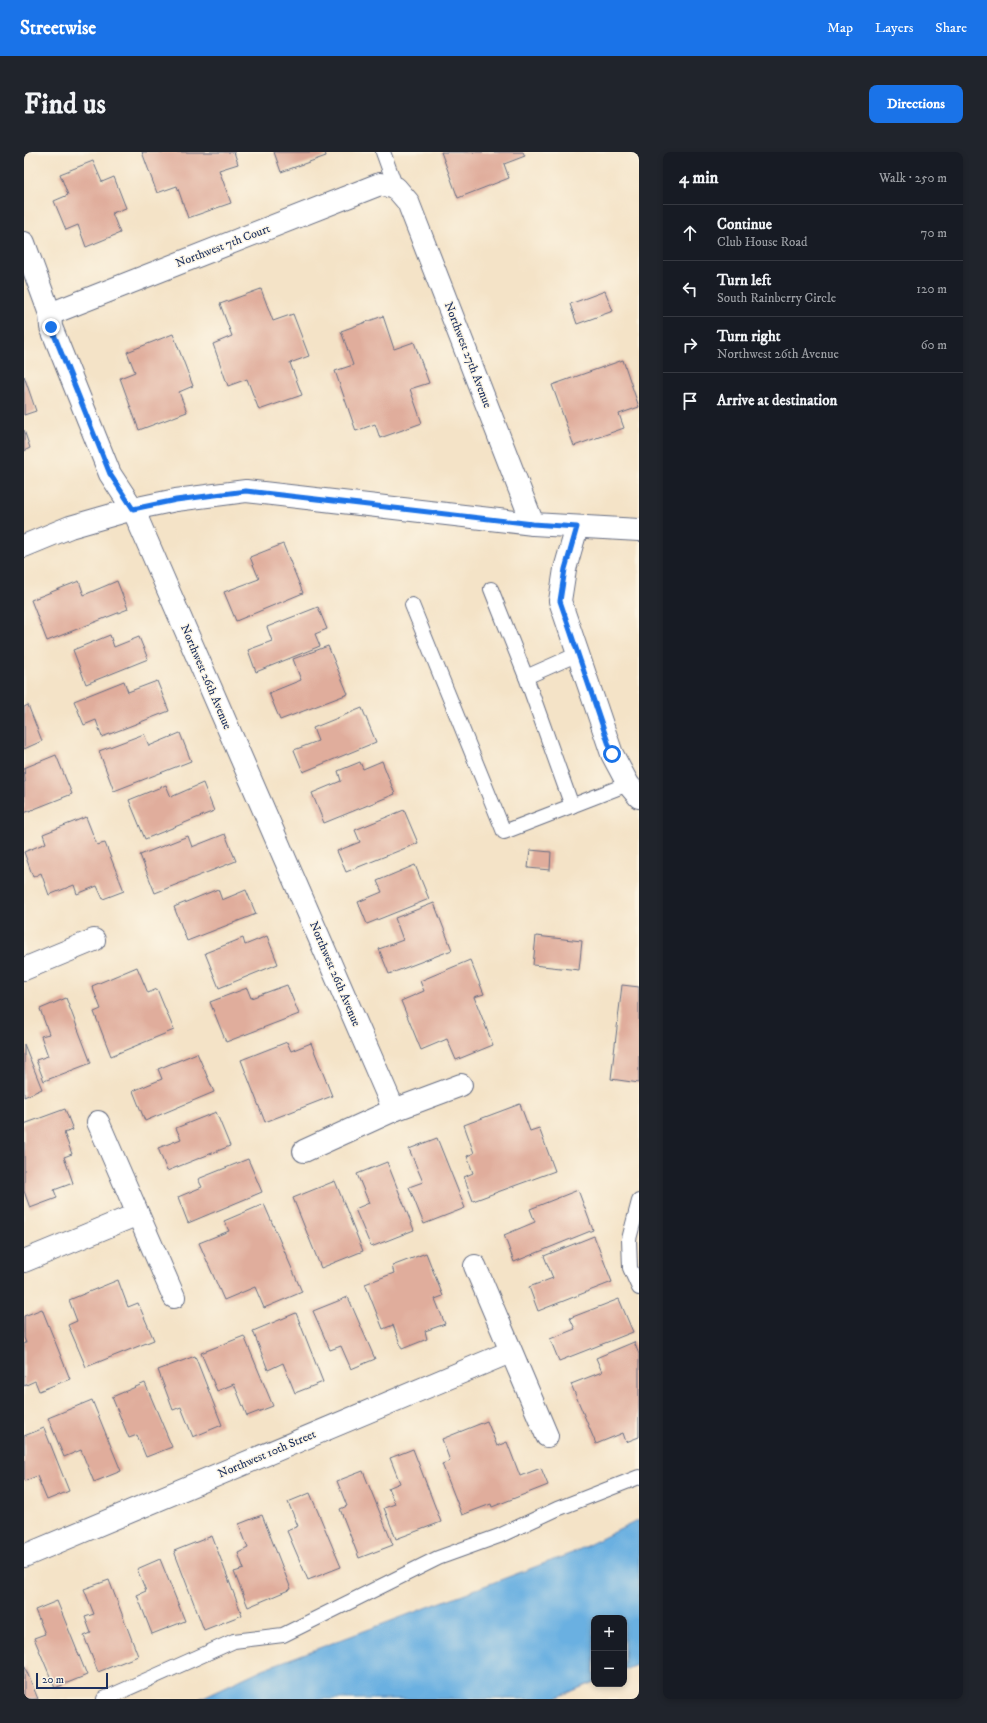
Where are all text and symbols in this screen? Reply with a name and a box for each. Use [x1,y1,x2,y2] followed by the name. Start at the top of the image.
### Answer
[20,17,96,40] text: Streetwise
[827,19,853,37] text: Map
[875,19,913,37] text: Layers
[935,19,967,37] text: Share
[869,85,963,123] button: Directions
[24,87,106,122] text: Find us
[679,167,718,189] text: 4 min
[879,170,947,186] text: Walk · 250 m
[717,215,772,234] text: Continue
[174,221,272,271] street label: Northwest 7th Court
[679,222,701,244] icon: ahead
[921,225,947,241] text: 70 m
[717,234,807,250] text: Club House Road
[717,271,771,290] text: Turn left
[679,278,701,300] icon: left
[916,281,947,297] text: 120 m
[717,290,836,306] text: South Rainberry Circle
[441,300,495,410] street label: Northwest 27th Avenue
[42,318,60,336] route end
[717,327,780,346] text: Turn right
[679,334,701,356] icon: right
[921,337,947,353] text: 60 m
[717,346,839,362] text: Northwest 26th Avenue
[679,390,701,412] icon: arrive
[717,391,837,410] text: Arrive at destination
[177,622,235,732] street label: Northwest 26th Avenue
[603,745,621,763] route start
[306,919,364,1029] street label: Northwest 26th Avenue
[216,1427,318,1481] street label: Northwest 10th Street
[591,1615,627,1687] map controls
[591,1615,627,1651] button: +
[591,1651,627,1687] button: −
[36,1671,108,1690] scale bar
[42,1673,64,1687] text: 20 m

